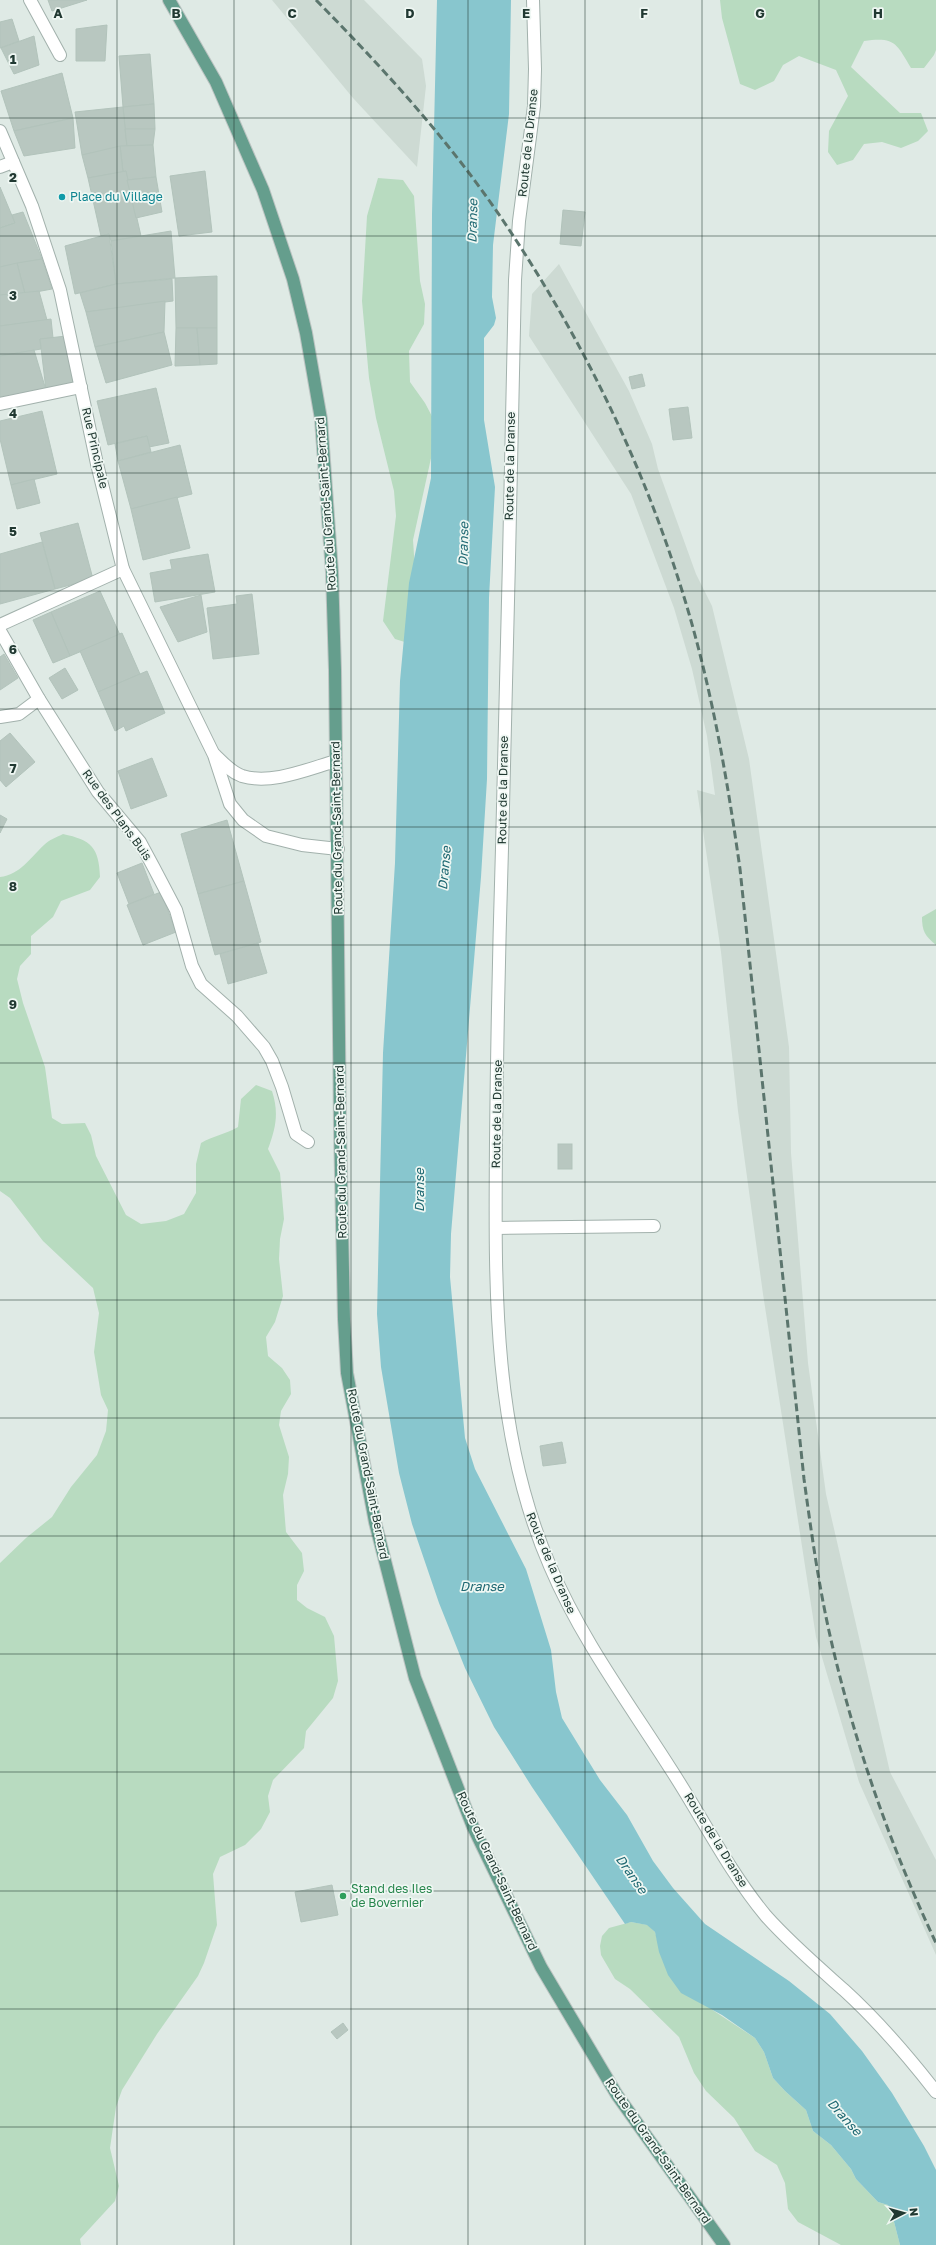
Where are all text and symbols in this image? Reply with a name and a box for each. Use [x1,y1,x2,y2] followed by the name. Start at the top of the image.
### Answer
[53,5,63,21] text: A
[171,5,181,21] text: B
[287,5,297,21] text: C
[405,5,415,21] text: D
[522,5,530,21] text: E
[640,5,648,21] text: F
[755,5,765,21] text: G
[873,5,883,21] text: H
[10,51,17,67] text: 1
[514,88,541,198] street label: Route de la Dranse
[9,169,17,185] text: 2
[70,189,163,204] place label: Place du Village
[57,192,67,202] marker: Place du Village
[464,198,480,243] water label: Dranse
[9,287,17,303] text: 3
[9,405,17,421] text: 4
[79,406,112,490] street label: Rue Principale
[501,412,518,520] street label: Route de la Dranse
[312,417,339,591] street label: Route du Grand-Saint-Bernard
[455,521,471,566] water label: Dranse
[9,523,17,539] text: 5
[9,641,17,657] text: 6
[494,736,511,844] street label: Route de la Dranse
[327,741,346,915] street label: Route du Grand-Saint-Bernard
[9,760,17,776] text: 7
[79,766,155,863] street label: Rue des Plans Buis
[434,844,454,891] water label: Dranse
[9,878,17,894] text: 8
[9,996,17,1012] text: 9
[488,1060,505,1168] street label: Route de la Dranse
[331,1065,350,1239] street label: Route du Grand-Saint-Bernard
[411,1167,427,1212] water label: Dranse
[345,1387,392,1561] street label: Route du Grand-Saint-Bernard
[523,1510,580,1616] street label: Route de la Dranse
[460,1578,505,1594] water label: Dranse
[454,1789,541,1953] street label: Route du Grand-Saint-Bernard
[681,1790,752,1890] street label: Route de la Dranse
[613,1851,652,1898] water label: Dranse
[351,1881,432,1910] place label: Stand des Iles de Bovernier
[338,1891,348,1901] marker: Stand des Iles de Bovernier
[602,2075,714,2226] street label: Route du Grand-Saint-Bernard
[824,2095,867,2140] water label: Dranse
[884,2193,924,2233] north arrow
[908,2207,921,2217] text: N

